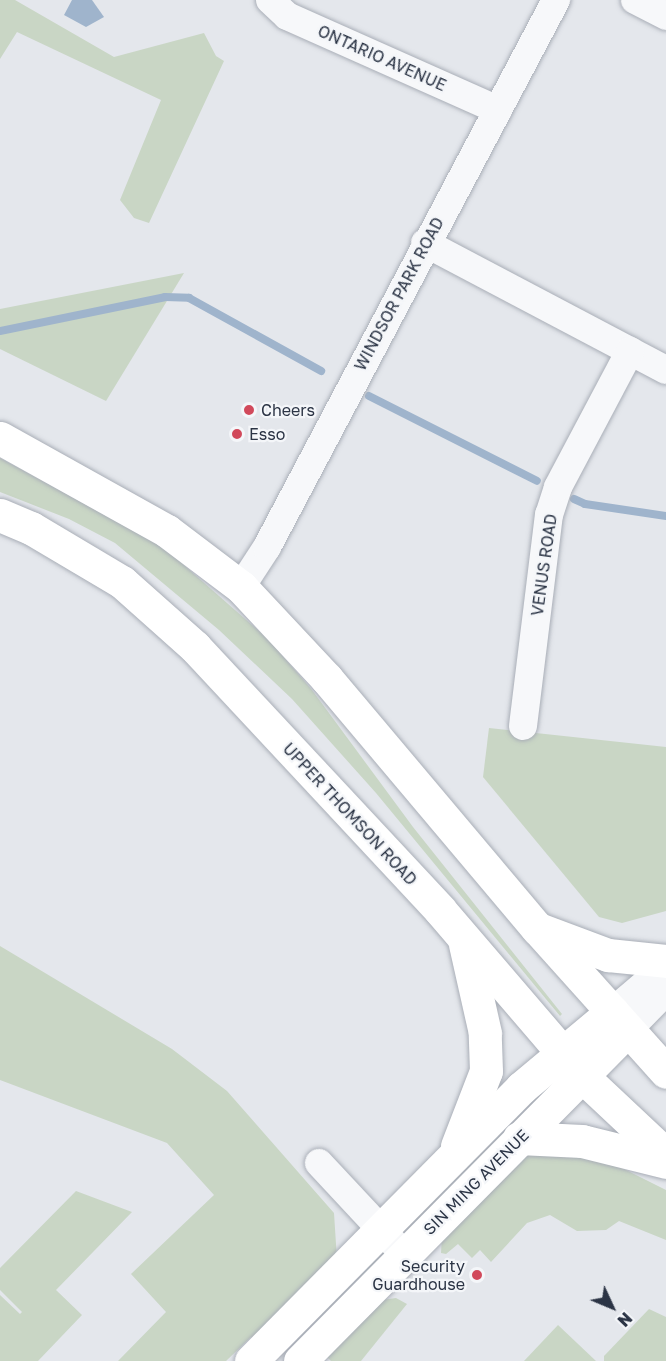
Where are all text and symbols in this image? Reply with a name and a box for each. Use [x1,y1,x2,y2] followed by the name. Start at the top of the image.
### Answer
[315,21,449,95] street label: ONTARIO AVENUE
[350,214,448,374] street label: WINDSOR PARK ROAD
[261,400,315,420] place label: Cheers
[242,403,256,417] marker: Cheers
[249,424,285,444] place label: Esso
[230,427,244,441] marker: Esso
[527,513,561,617] street label: VENUS ROAD
[279,739,421,889] street label: UPPER THOMSON ROAD
[419,1125,533,1239] street label: SIN MING AVENUE
[372,1256,465,1294] place label: Security Guardhouse
[470,1268,484,1282] marker: Security Guardhouse
[582,1277,642,1337] north arrow
[614,1308,636,1331] text: N

